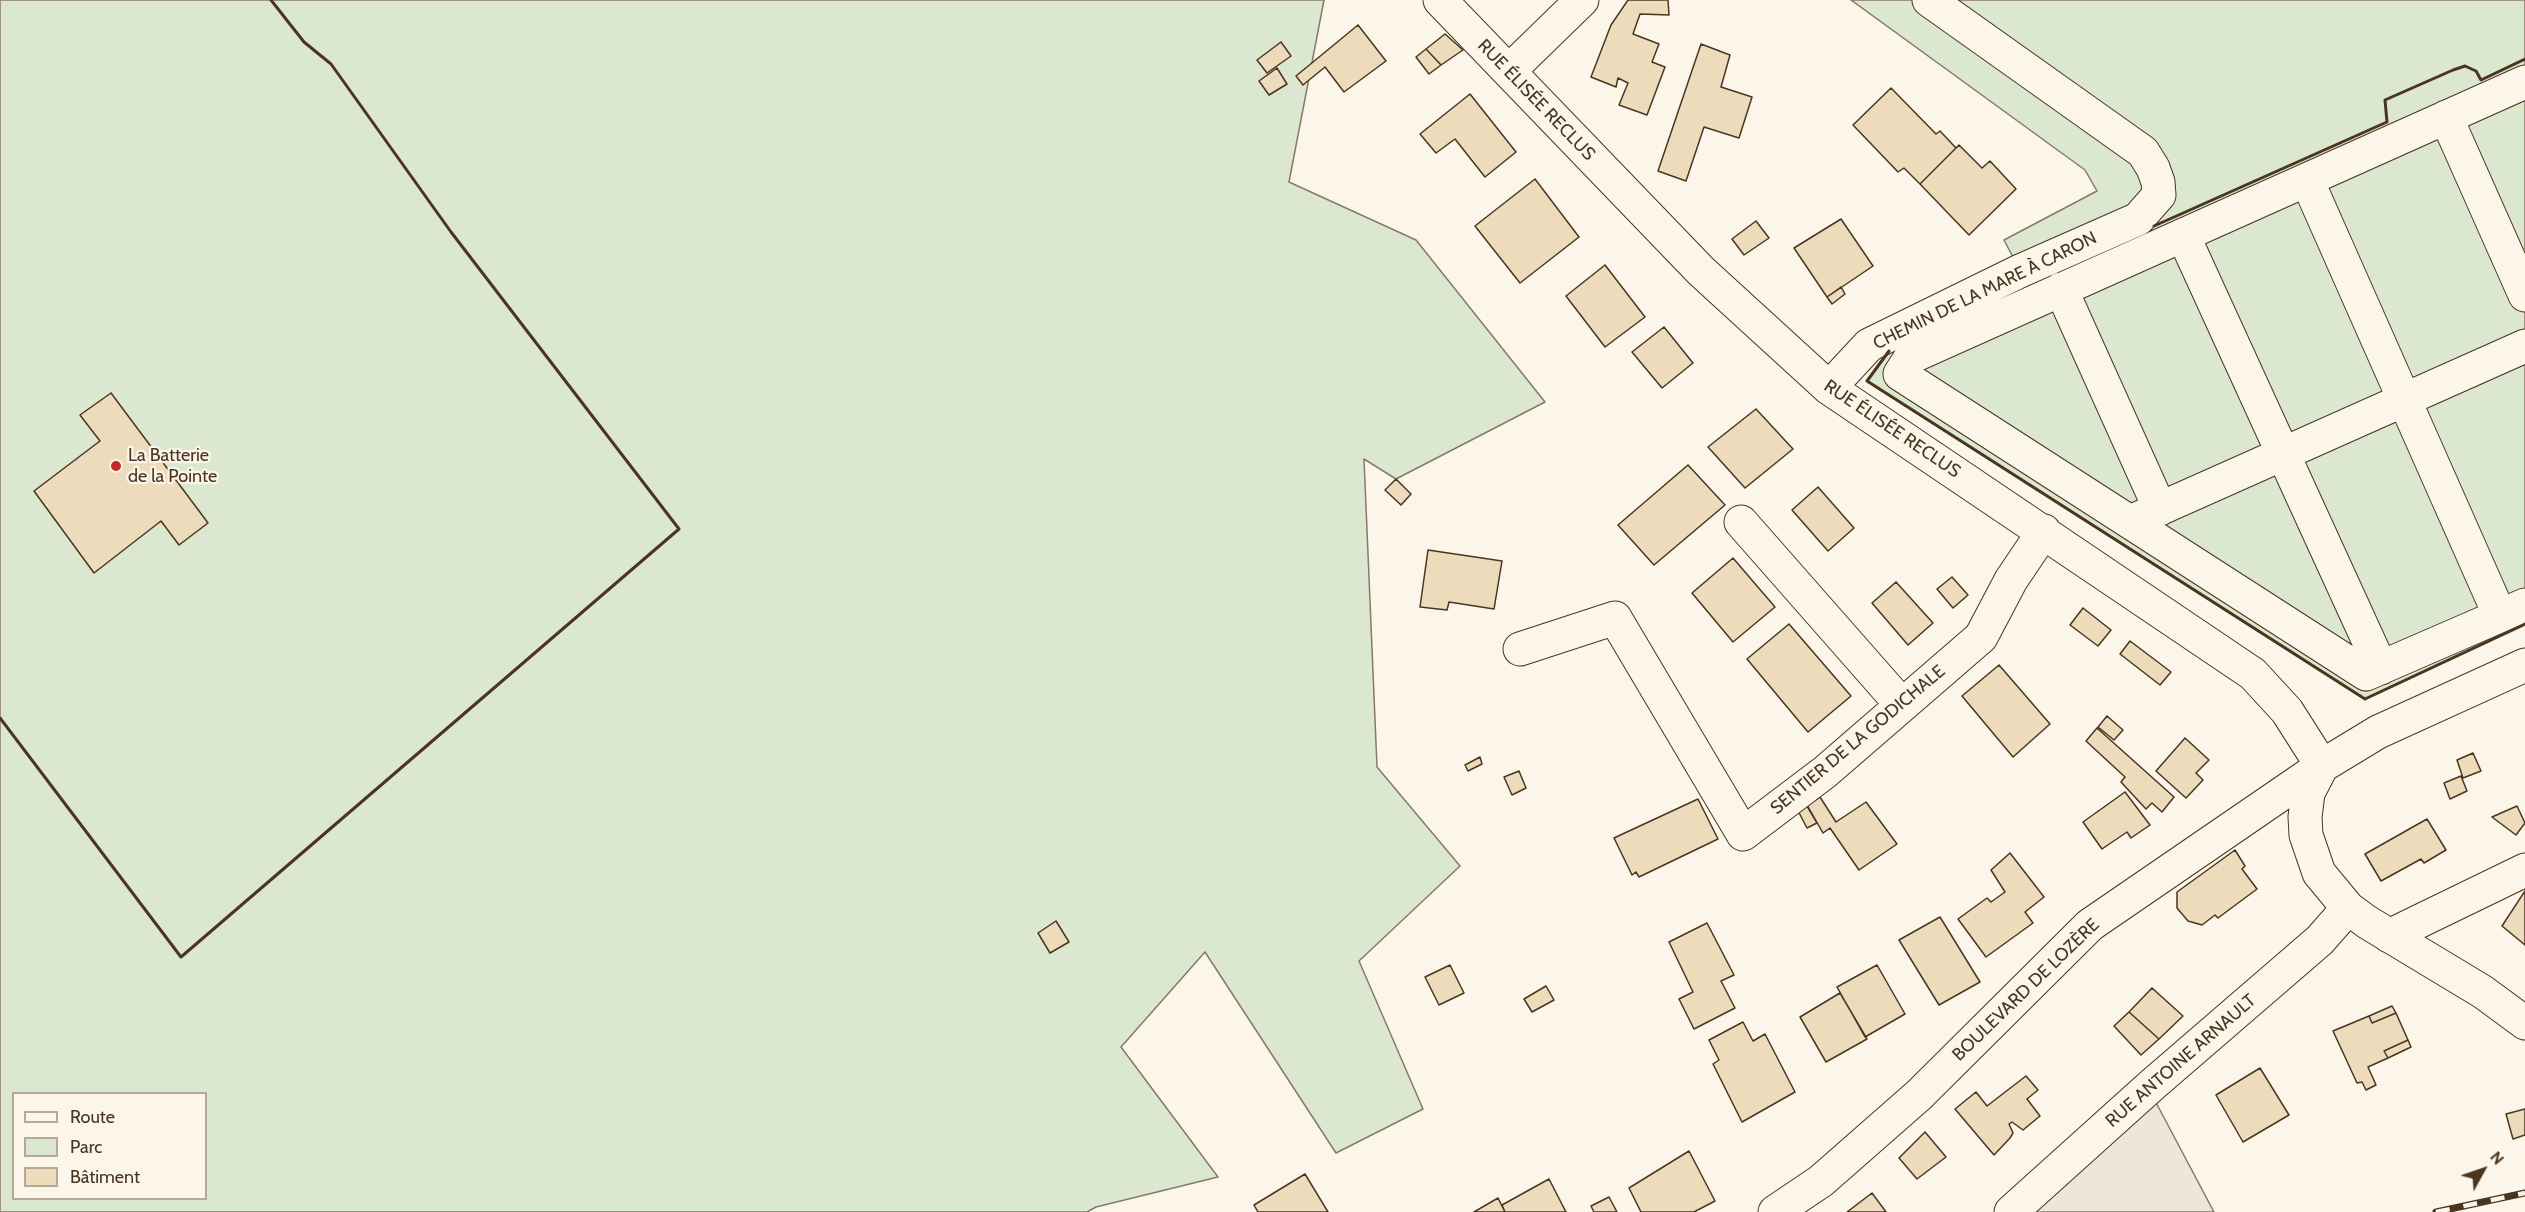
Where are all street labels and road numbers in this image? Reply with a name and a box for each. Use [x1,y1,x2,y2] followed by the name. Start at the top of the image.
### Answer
[1473,35,1599,165] street label: RUE ÉLISÉE RECLUS
[1870,227,2100,355] street label: CHEMIN DE LA MARE À CARON
[1820,375,1964,483] street label: RUE ÉLISÉE RECLUS
[1766,661,1950,819] street label: SENTIER DE LA GODICHALE
[1948,914,2104,1066] street label: BOULEVARD DE LOZÈRE
[2102,990,2260,1132] street label: RUE ANTOINE ARNAULT

